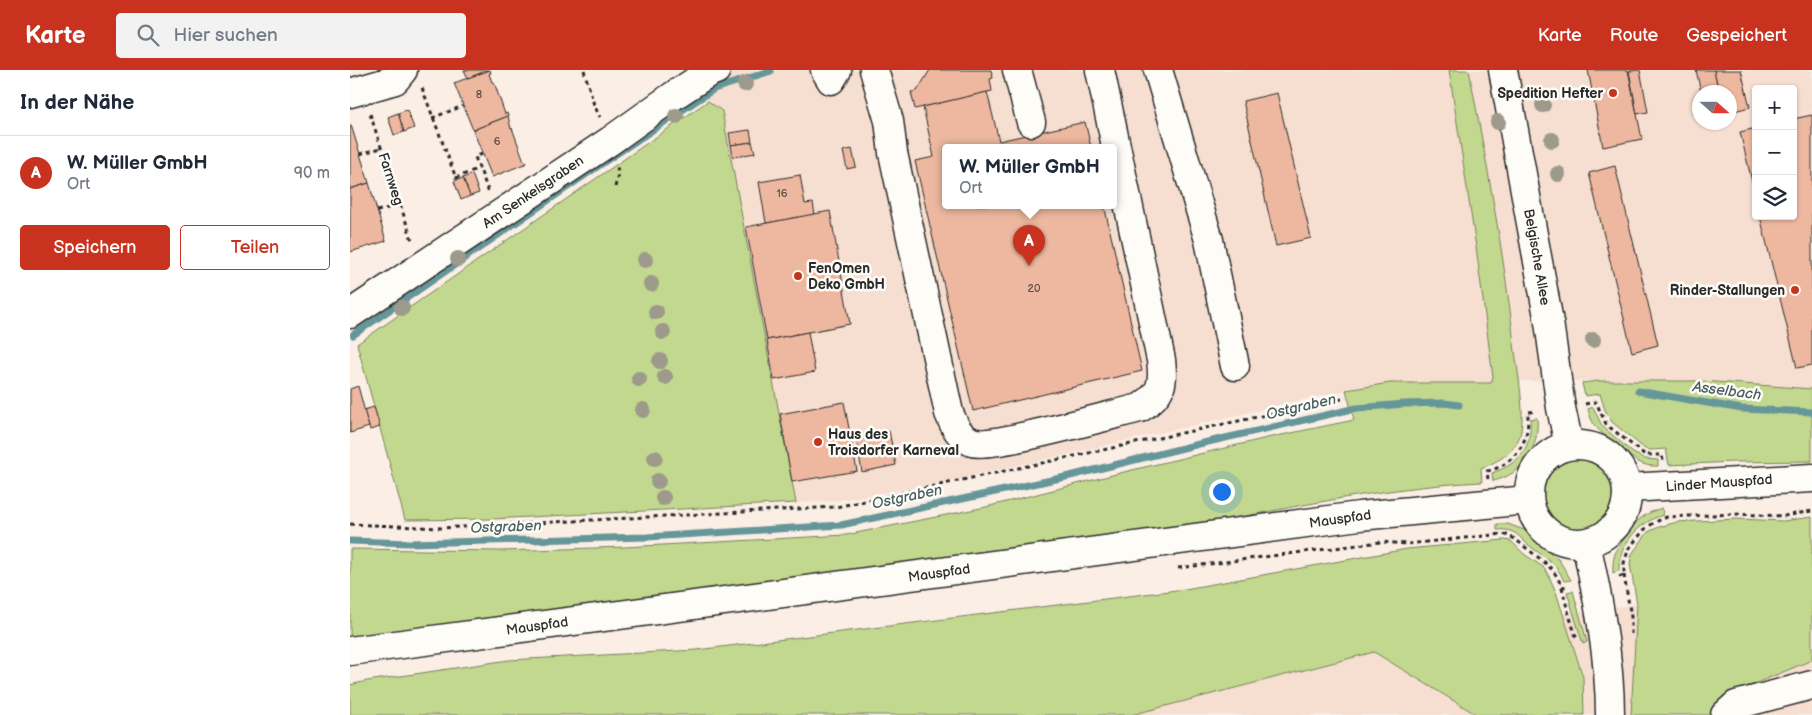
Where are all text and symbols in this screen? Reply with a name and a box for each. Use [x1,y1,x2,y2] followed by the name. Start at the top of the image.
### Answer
[116,13,466,58] search box
[25,21,86,50] text: Karte
[134,21,162,49] icon: search
[174,24,278,47] text: Hier suchen
[1538,25,1582,46] text: Karte
[1610,25,1658,46] text: Route
[1686,25,1787,46] text: Gespeichert
[1497,85,1603,102] place label: Spedition Hefter
[1692,85,1737,130] north arrow
[1752,85,1797,220] map controls
[1752,85,1797,130] button: +
[1607,87,1619,99] marker: Spedition Hefter
[476,88,482,101] house number: 8
[20,90,134,115] text: In der Nähe
[1752,130,1797,175] button: −
[494,135,501,148] house number: 6
[942,144,1117,209] popup
[375,151,407,207] street label: Farnweg
[67,152,208,175] text: W. Müller GmbH
[479,152,587,232] street label: Am Senkelsgraben
[959,156,1100,179] text: W. Müller GmbH
[31,164,41,183] text: A
[294,164,330,183] text: 90 m
[67,175,90,194] text: Ort
[1752,175,1797,220] button: layers
[959,179,982,198] text: Ort
[777,187,788,200] house number: 16
[1520,207,1554,307] street label: Belgische Allee
[20,225,170,270] button: Speichern
[180,225,330,270] button: Teilen
[1013,225,1045,266] pin: A
[808,260,885,293] place label: FenOmen Deko GmbH
[792,270,804,282] marker: FenOmen Deko GmbH
[1028,282,1041,295] house number: 20
[1670,282,1785,299] place label: Rinder-Stallungen
[1789,284,1801,296] marker: Rinder-Stallungen
[1691,377,1762,405] water label: Asselbach
[1264,390,1338,424] water label: Ostgraben
[828,426,959,459] place label: Haus des Troisdorfer Karneval
[812,436,824,448] marker: Haus des Troisdorfer Karneval
[1665,471,1773,495] street label: Linder Mauspfad
[1209,479,1235,505] your location
[870,480,944,514] water label: Ostgraben
[1308,506,1372,532] street label: Mauspfad
[470,516,542,538] water label: Ostgraben
[907,560,971,586] street label: Mauspfad
[505,613,569,639] street label: Mauspfad

